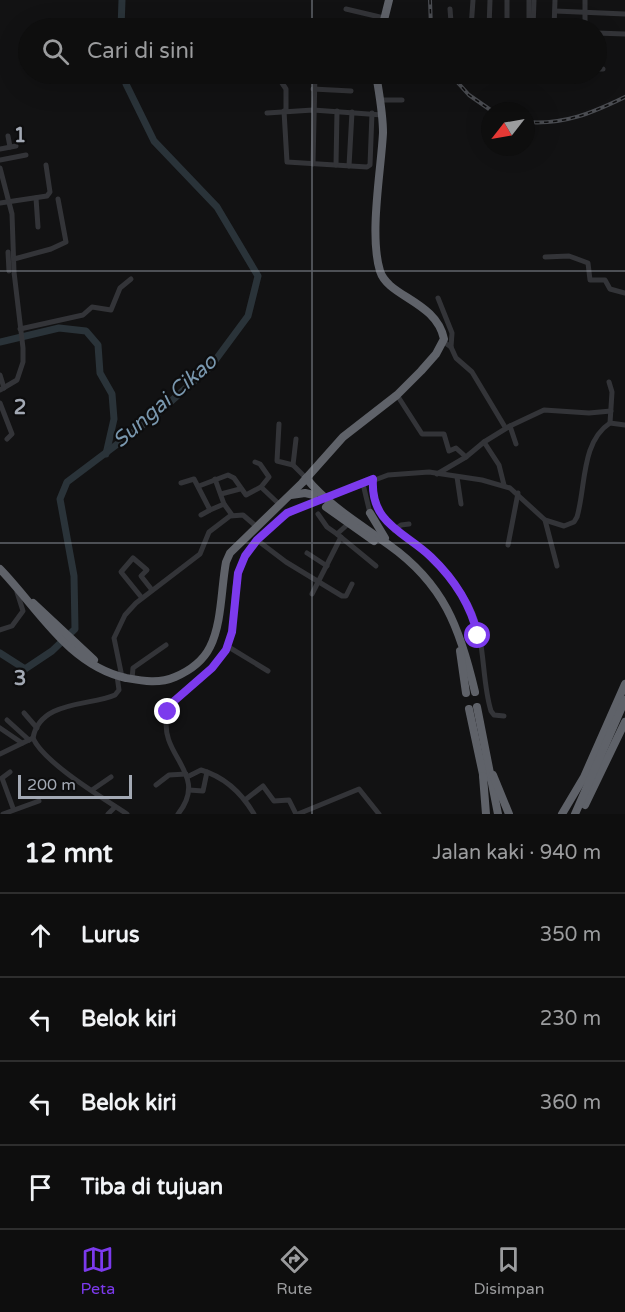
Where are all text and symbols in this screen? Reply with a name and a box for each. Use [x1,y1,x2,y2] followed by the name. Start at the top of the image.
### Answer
[18,18,607,84] search box
[39,35,72,68] icon: search
[87,38,194,64] text: Cari di sini
[481,102,535,156] north arrow
[14,124,26,148] text: 1
[108,348,223,453] water label: Sungai Cikao
[14,396,26,420] text: 2
[464,622,490,648] route start
[14,667,26,691] text: 3
[154,698,180,724] route end
[18,772,132,800] scale bar
[27,775,76,795] text: 200 m
[24,838,113,869] text: 12 mnt
[432,841,601,865] text: Jalan kaki · 940 m
[24,919,57,952] icon: ahead
[81,922,139,948] text: Lurus
[540,923,601,947] text: 350 m
[24,1003,57,1036] icon: left
[81,1006,177,1032] text: Belok kiri
[540,1007,601,1031] text: 230 m
[24,1087,57,1120] icon: left
[81,1090,177,1116] text: Belok kiri
[540,1091,601,1115] text: 360 m
[24,1171,57,1204] icon: arrive
[81,1174,223,1200] text: Tiba di tujuan
[81,1243,115,1299] tab: Peta
[276,1243,312,1299] tab: Rute
[473,1243,544,1299] tab: Disimpan

